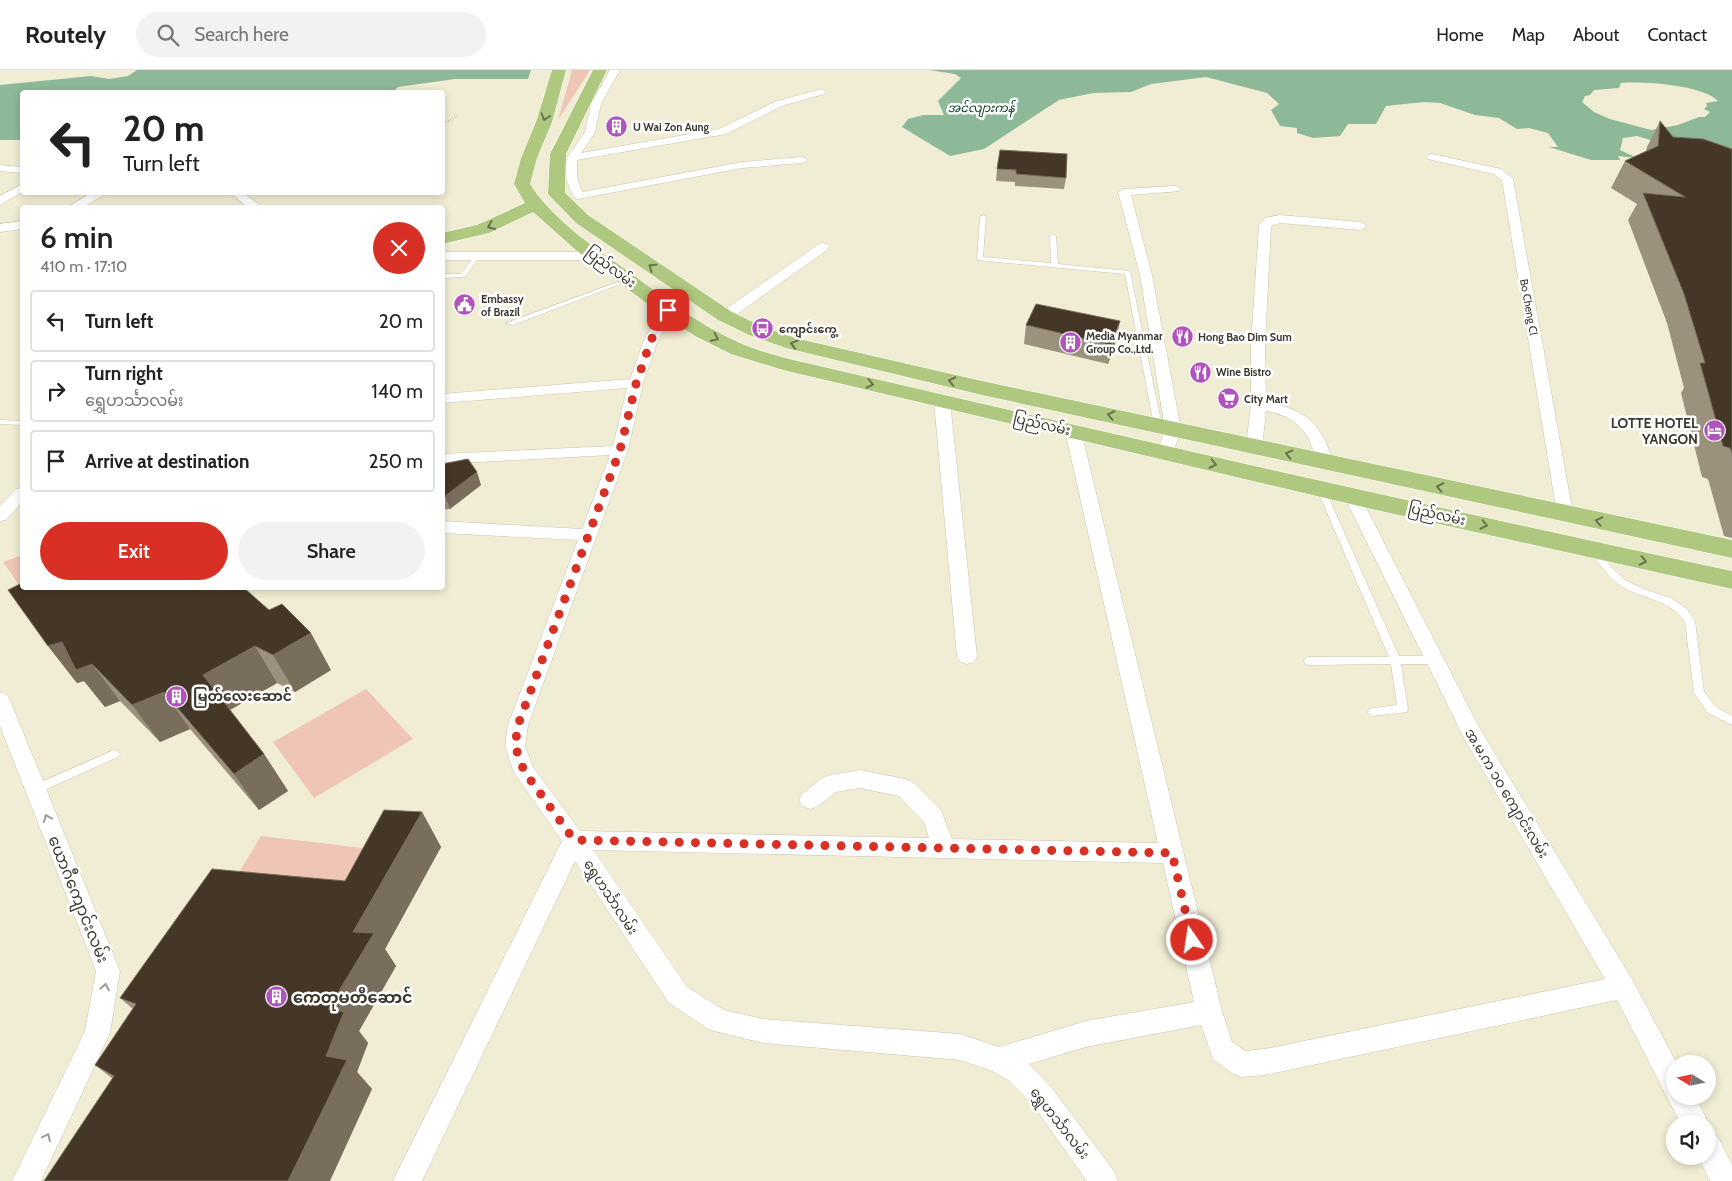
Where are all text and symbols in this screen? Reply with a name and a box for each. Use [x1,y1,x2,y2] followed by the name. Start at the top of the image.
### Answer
[136,12,486,57] search box
[25,20,106,49] text: Routely
[154,21,182,49] icon: search
[194,23,289,46] text: Search here
[1436,24,1484,46] text: Home
[1512,24,1545,46] text: Map
[1573,24,1619,46] text: About
[1647,24,1707,46] text: Contact
[947,99,1016,118] water label: အင်လျားကန်
[123,107,205,150] text: 20 m
[40,110,105,175] icon: left
[541,112,551,120] one-way arrow
[605,115,629,139] building icon: U Wai Zon Aung
[633,120,710,134] place label: U Wai Zon Aung
[123,150,200,177] text: Turn left
[40,219,113,256] text: 6 min
[487,219,496,230] one-way arrow
[373,222,425,274] button: close
[581,241,640,294] street label: ပြည်လမ်း
[40,257,127,276] text: 410 m · 17:10
[648,264,658,273] one-way arrow
[1517,278,1541,337] street label: Bo Cheng Cl
[647,289,689,331] pin
[481,292,524,319] place label: Embassy of Brazil
[453,293,477,317] public building icon: Embassy of Brazil
[654,296,682,324] icon: arrive
[42,307,70,335] icon: left
[85,310,153,333] text: Turn left
[379,310,423,333] text: 20 m
[751,317,775,341] bus stop icon: ကျောင်းကွေ့
[779,322,839,339] place label: ကျောင်းကွေ့
[1170,325,1194,349] restaurant icon: Hong Bao Dim Sum
[1086,329,1163,356] place label: Media Myanmar Group Co.,Ltd.
[1058,330,1082,354] building icon: Media Myanmar Group Co.,Ltd.
[1198,330,1292,344] place label: Hong Bao Dim Sum
[709,332,718,342] one-way arrow
[790,339,798,349] one-way arrow
[1188,360,1212,384] restaurant icon: Wine Bistro
[85,362,163,385] text: Turn right
[1216,365,1271,379] place label: Wine Bistro
[948,376,956,387] one-way arrow
[42,377,70,405] icon: right
[865,378,874,389] one-way arrow
[372,380,423,403] text: 140 m
[1216,387,1240,411] supermarket icon: City Mart
[85,391,184,410] text: ရွှေဟင်္သာလမ်း
[1244,392,1288,406] place label: City Mart
[1011,408,1073,442] street label: ပြည်လမ်း
[1106,411,1115,421] one-way arrow
[1611,414,1698,448] place label: LOTTE HOTEL YANGON
[1702,419,1726,443] hotel icon: LOTTE HOTEL YANGON
[42,447,70,475] icon: arrive
[1285,449,1294,460] one-way arrow
[85,450,249,473] text: Arrive at destination
[369,450,423,473] text: 250 m
[1208,458,1217,469] one-way arrow
[1435,482,1444,493] one-way arrow
[1406,498,1468,532] street label: ပြည်လမ်း
[1594,516,1603,527] one-way arrow
[1480,519,1489,530] one-way arrow
[40,522,228,580] button: Exit
[238,522,425,580] button: Share
[1638,555,1647,566] one-way arrow
[165,684,189,708] building icon: မြတ်လေးဆောင်
[193,686,292,708] place label: မြတ်လေးဆောင်
[1458,724,1554,863] street label: အ.မ.က ၁၀ ကျောင်းလမ်း
[43,814,54,823] one-way arrow
[41,832,115,967] street label: ယောဂီကျောင်းလမ်း
[577,855,643,940] street label: ရွှေဟင်္သာလမ်း
[1165,913,1217,965] position arrow
[99,982,109,991] one-way arrow
[265,985,289,1009] building icon: ကေတုမတီဆောင်
[293,986,413,1011] place label: ကေတုမတီဆောင်
[1666,1055,1716,1105] north arrow
[1666,1055,1716,1165] map controls
[1024,1083,1094,1164] street label: ရွှေဟင်္သာလမ်း
[1666,1115,1716,1165] button: sound
[41,1133,51,1142] one-way arrow

